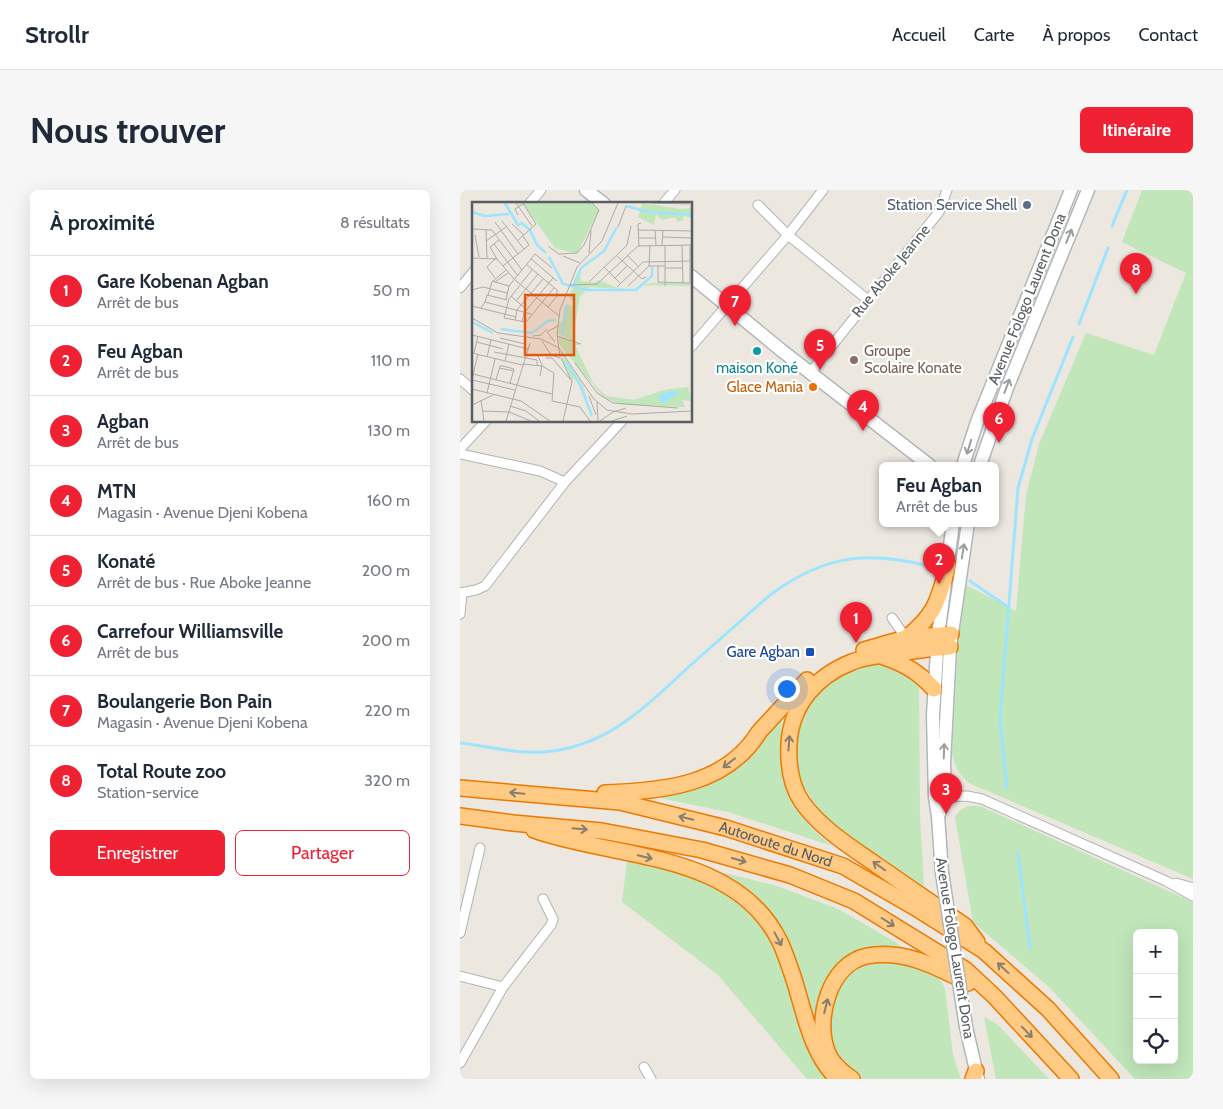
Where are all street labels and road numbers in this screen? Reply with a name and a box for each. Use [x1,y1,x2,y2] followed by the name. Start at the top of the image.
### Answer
[984,210,1070,387] street label: Avenue Fologo Laurent Dona
[848,221,934,321] street label: Rue Aboke Jeanne
[717,818,835,871] street label: Autoroute du Nord
[932,856,978,1041] street label: Avenue Fologo Laurent Dona

